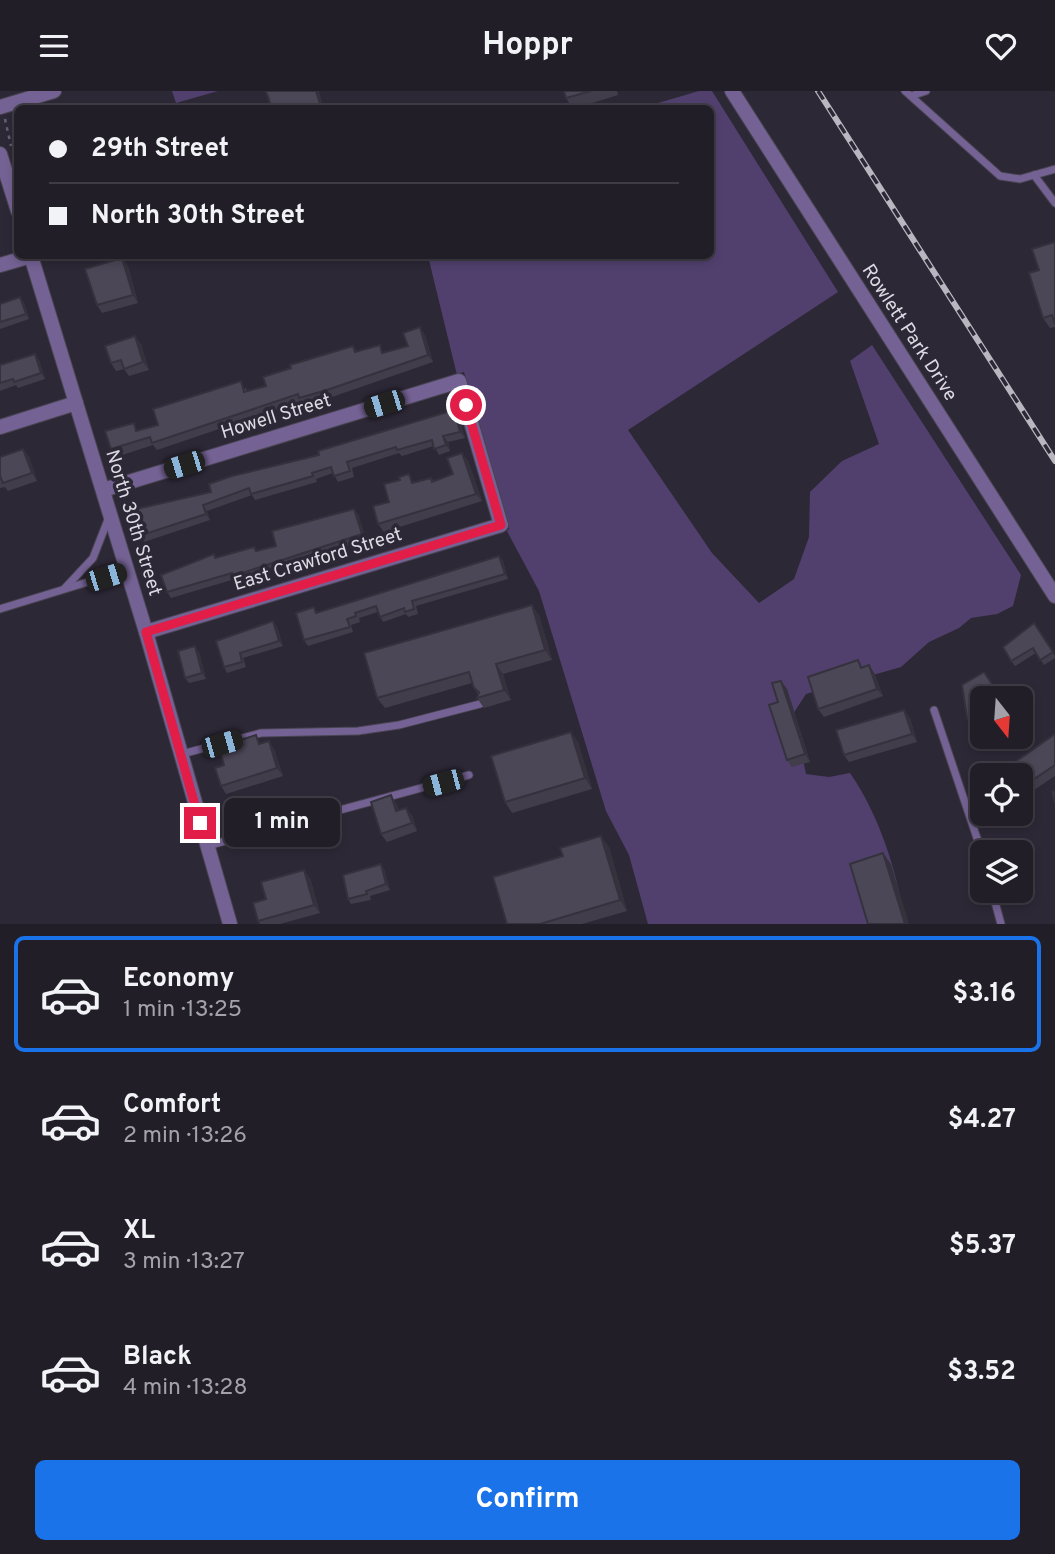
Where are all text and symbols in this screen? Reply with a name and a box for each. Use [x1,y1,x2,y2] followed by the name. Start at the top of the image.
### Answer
[482,26,573,66] text: Hoppr
[35,27,73,65] icon: menu
[982,27,1020,65] icon: heart
[91,133,229,166] text: 29th Street
[91,200,305,233] text: North 30th Street
[856,260,962,406] street label: Rowlett Park Drive
[361,388,408,420] car
[218,389,334,445] street label: Howell Street
[450,389,482,421] route start
[99,447,167,599] street label: North 30th Street
[161,449,208,481] car
[231,523,405,597] street label: East Crawford Street
[83,561,130,593] car
[970,686,1032,749] north arrow
[970,686,1033,903] map controls
[199,728,246,760] car
[970,763,1033,826] button: locate
[420,767,467,799] car
[224,799,340,847] callout: 1 min
[184,807,216,839] route end
[254,808,310,837] text: 1 min
[970,840,1033,903] button: layers
[39,963,102,1026] icon: car
[123,963,234,996] text: Economy
[953,978,1016,1011] text: $3.16
[123,996,242,1025] text: 1 min · 13:25
[39,1089,102,1152] icon: car
[123,1089,221,1122] text: Comfort
[948,1104,1016,1137] text: $4.27
[123,1122,247,1151] text: 2 min · 13:26
[39,1215,102,1278] icon: car
[123,1215,155,1248] text: XL
[949,1230,1016,1263] text: $5.37
[123,1248,245,1277] text: 3 min · 13:27
[39,1341,102,1404] icon: car
[123,1341,192,1374] text: Black
[947,1356,1016,1389] text: $3.52
[123,1374,248,1403] text: 4 min · 13:28
[35,1460,1020,1540] button: Confirm

